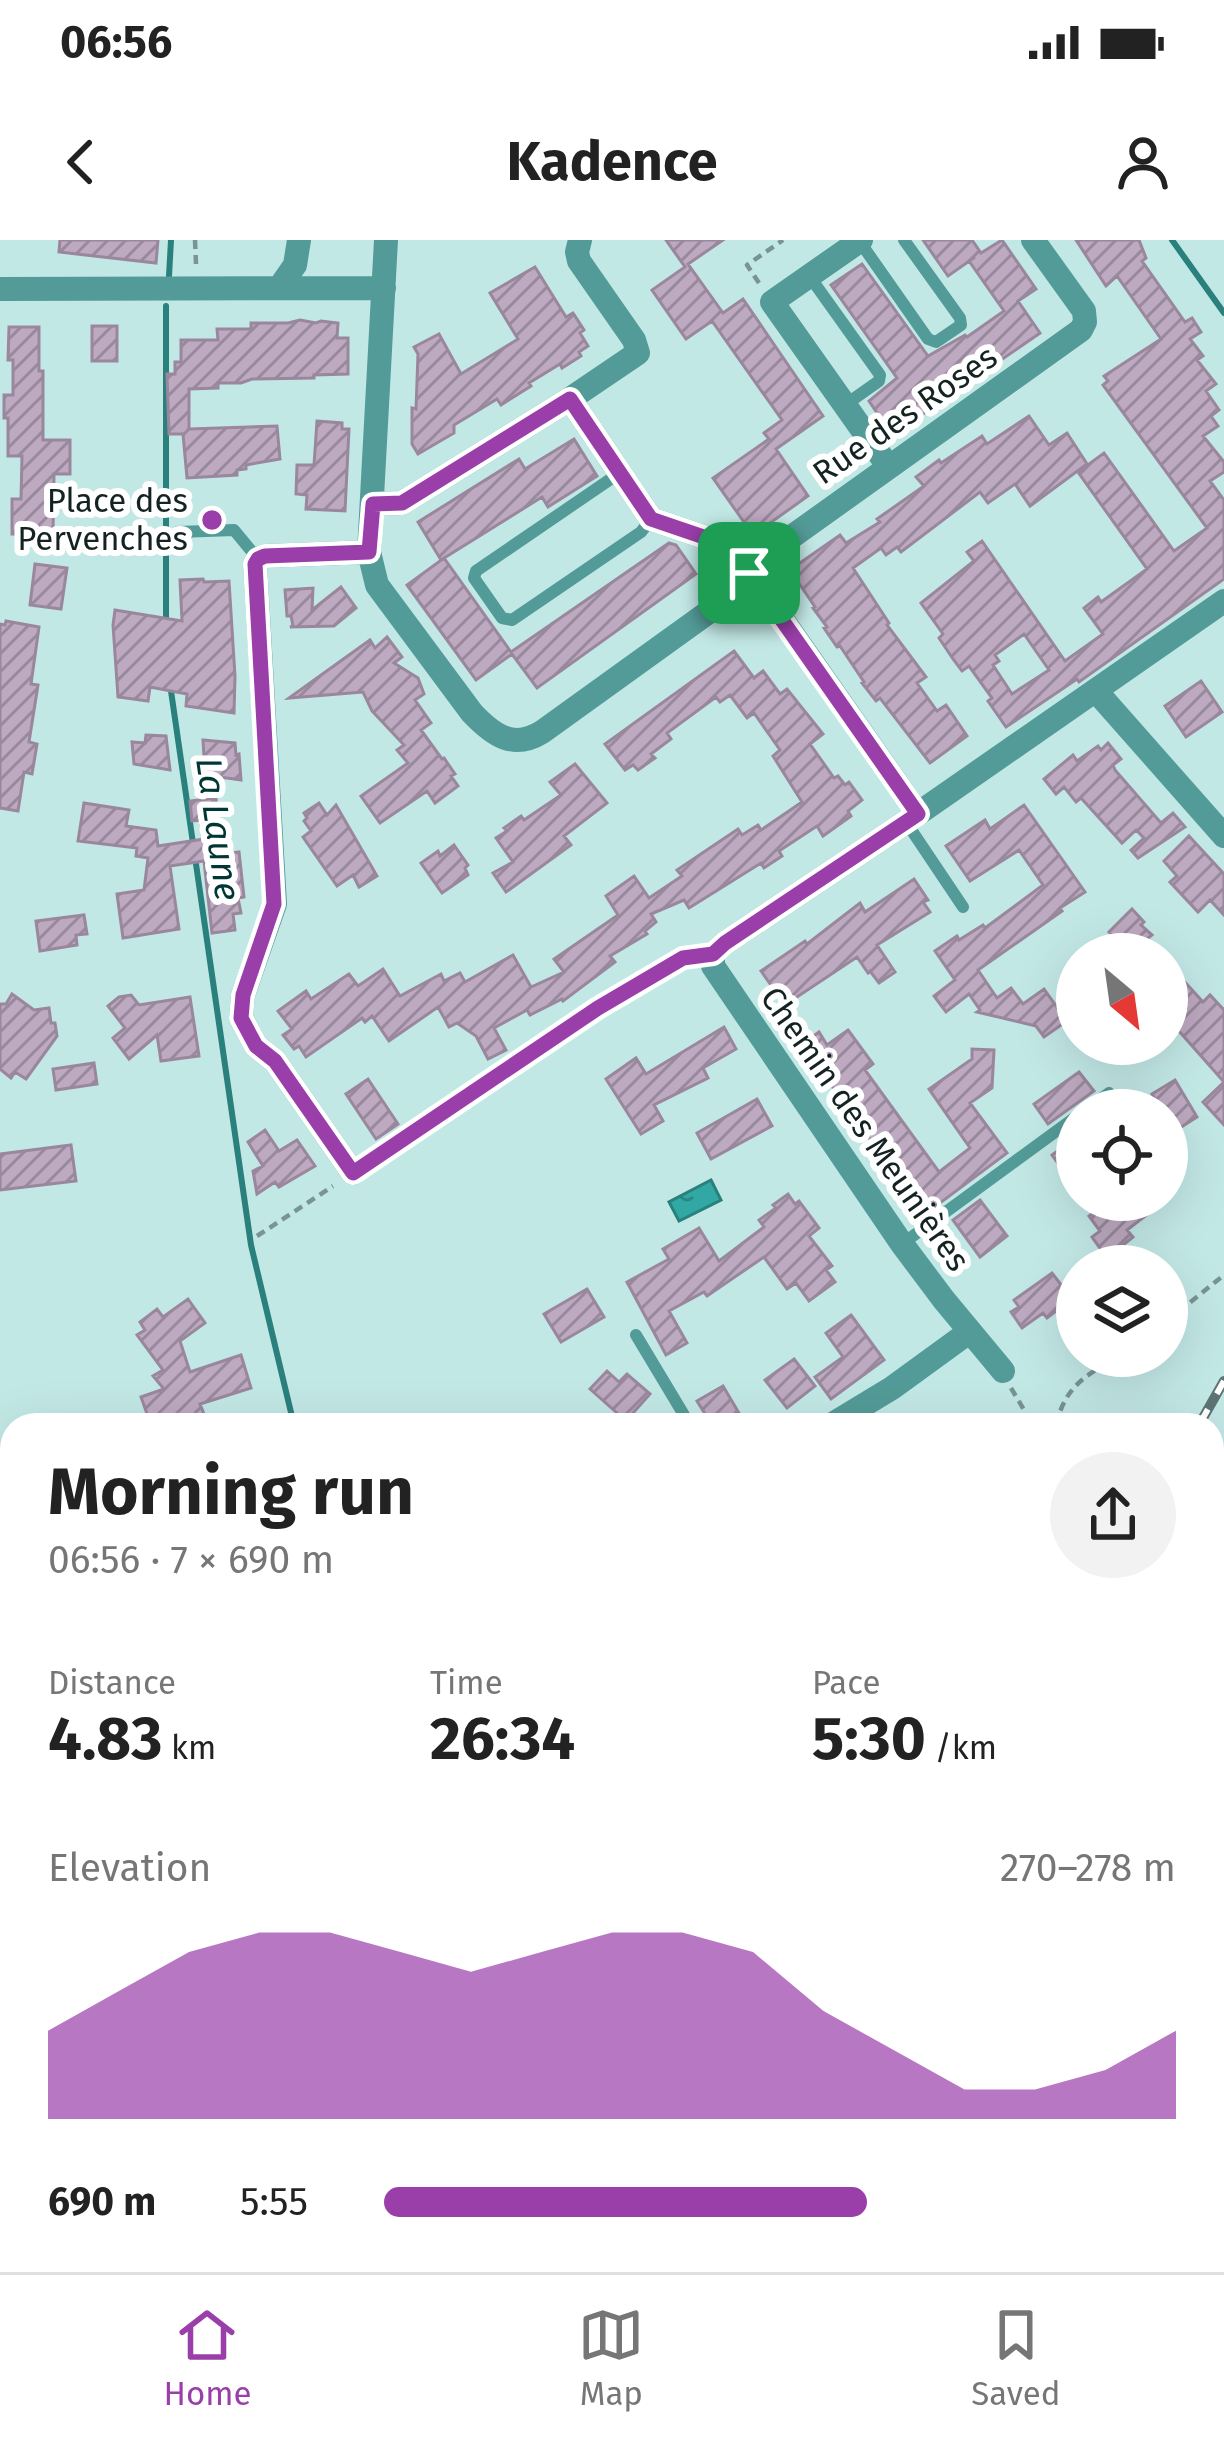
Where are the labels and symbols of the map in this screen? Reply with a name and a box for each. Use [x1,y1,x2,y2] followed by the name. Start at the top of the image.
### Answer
[805,337,1005,493] street label: Rue des Roses
[17,481,188,559] place label: Place des Pervenches
[199,507,225,533] marker: Place des Pervenches
[698,522,800,624] pin
[186,755,250,903] water label: La Laune
[1056,933,1188,1065] north arrow
[752,979,978,1279] street label: Chemin des Meunières

